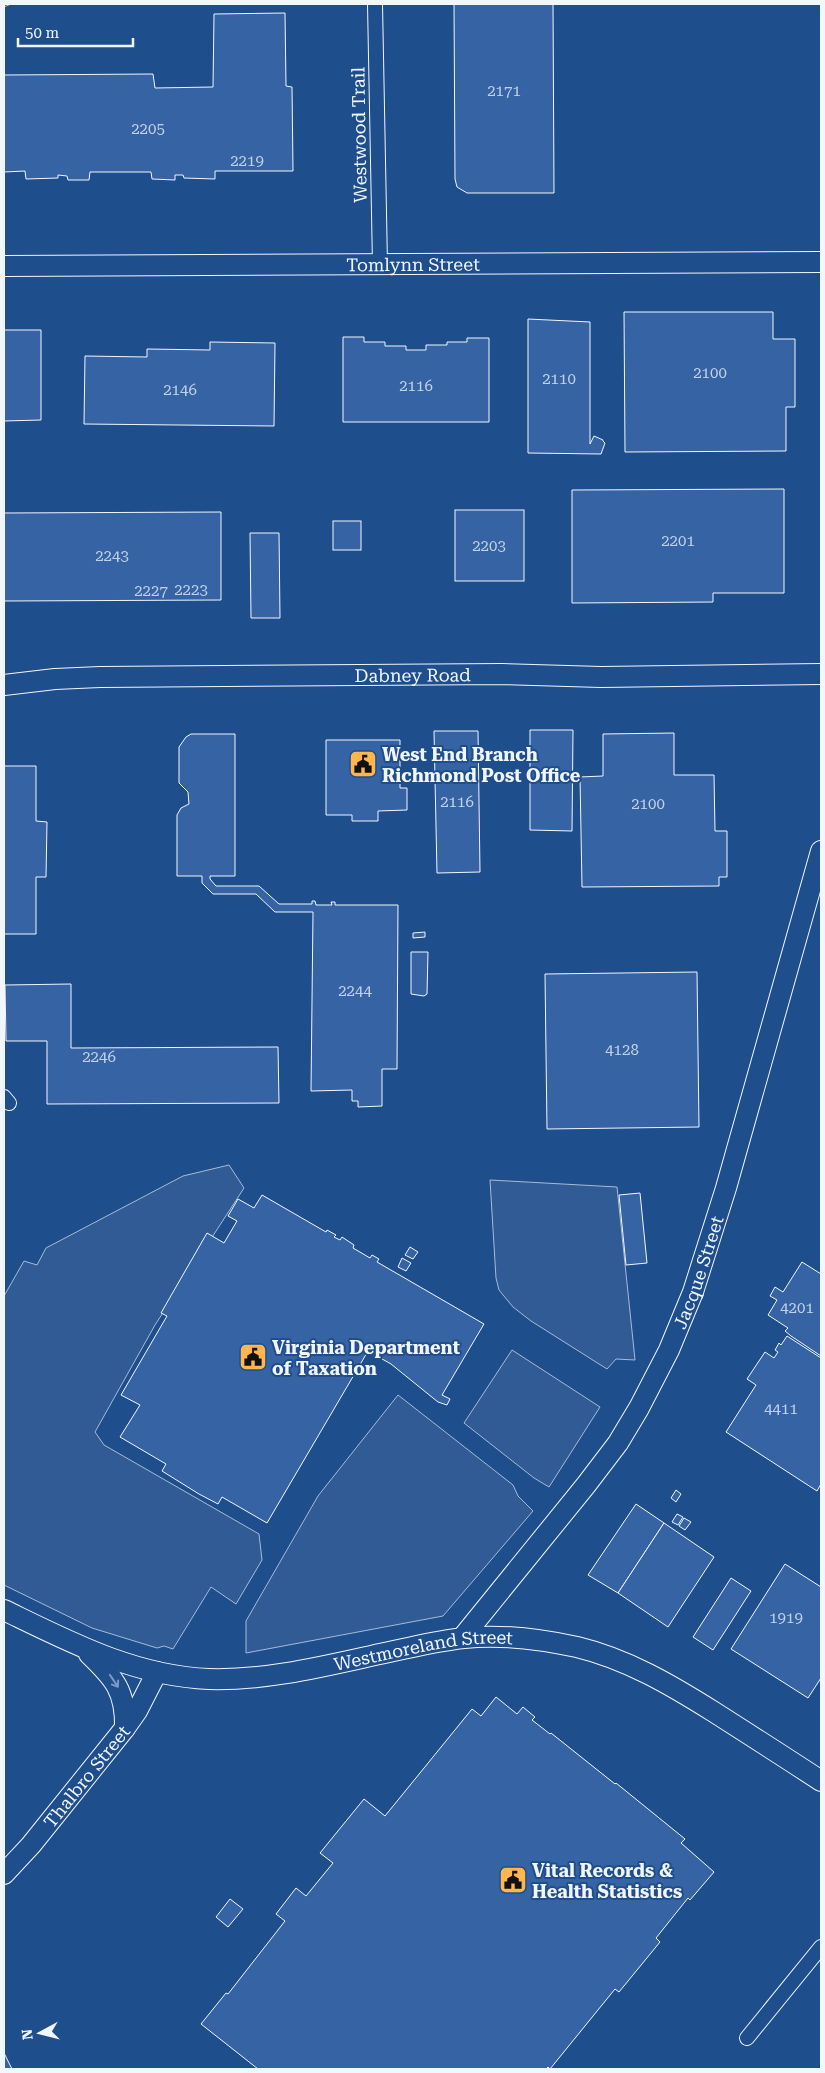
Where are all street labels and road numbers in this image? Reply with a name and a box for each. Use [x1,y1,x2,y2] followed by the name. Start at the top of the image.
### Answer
[347,67,371,203] street label: Westwood Trail
[346,253,480,275] street label: Tomlynn Street
[354,664,471,686] street label: Dabney Road
[668,1213,727,1332] street label: Jacque Street
[332,1626,514,1674] street label: Westmoreland Street
[39,1721,134,1831] street label: Thalbro Street

